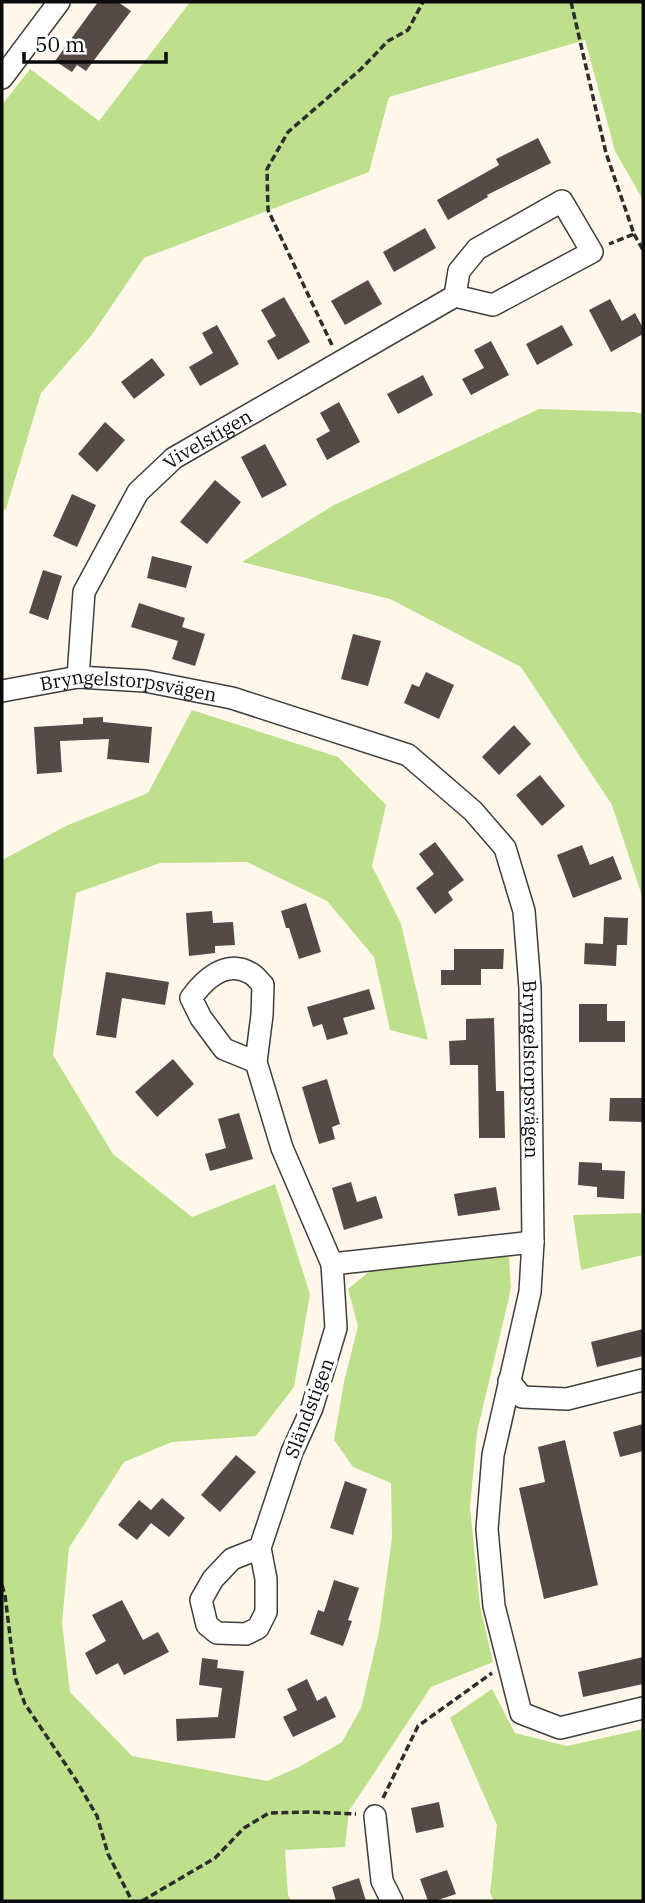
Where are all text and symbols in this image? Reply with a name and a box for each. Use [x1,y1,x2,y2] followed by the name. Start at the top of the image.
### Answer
[24,21,166,65] scale bar
[35,30,85,58] text: 50 m
[158,404,256,474] street label: Vivelstigen
[38,664,219,707] street label: Bryngelstorpsvägen
[517,979,544,1159] street label: Bryngelstorpsvägen
[279,1355,339,1461] street label: Sländstigen

